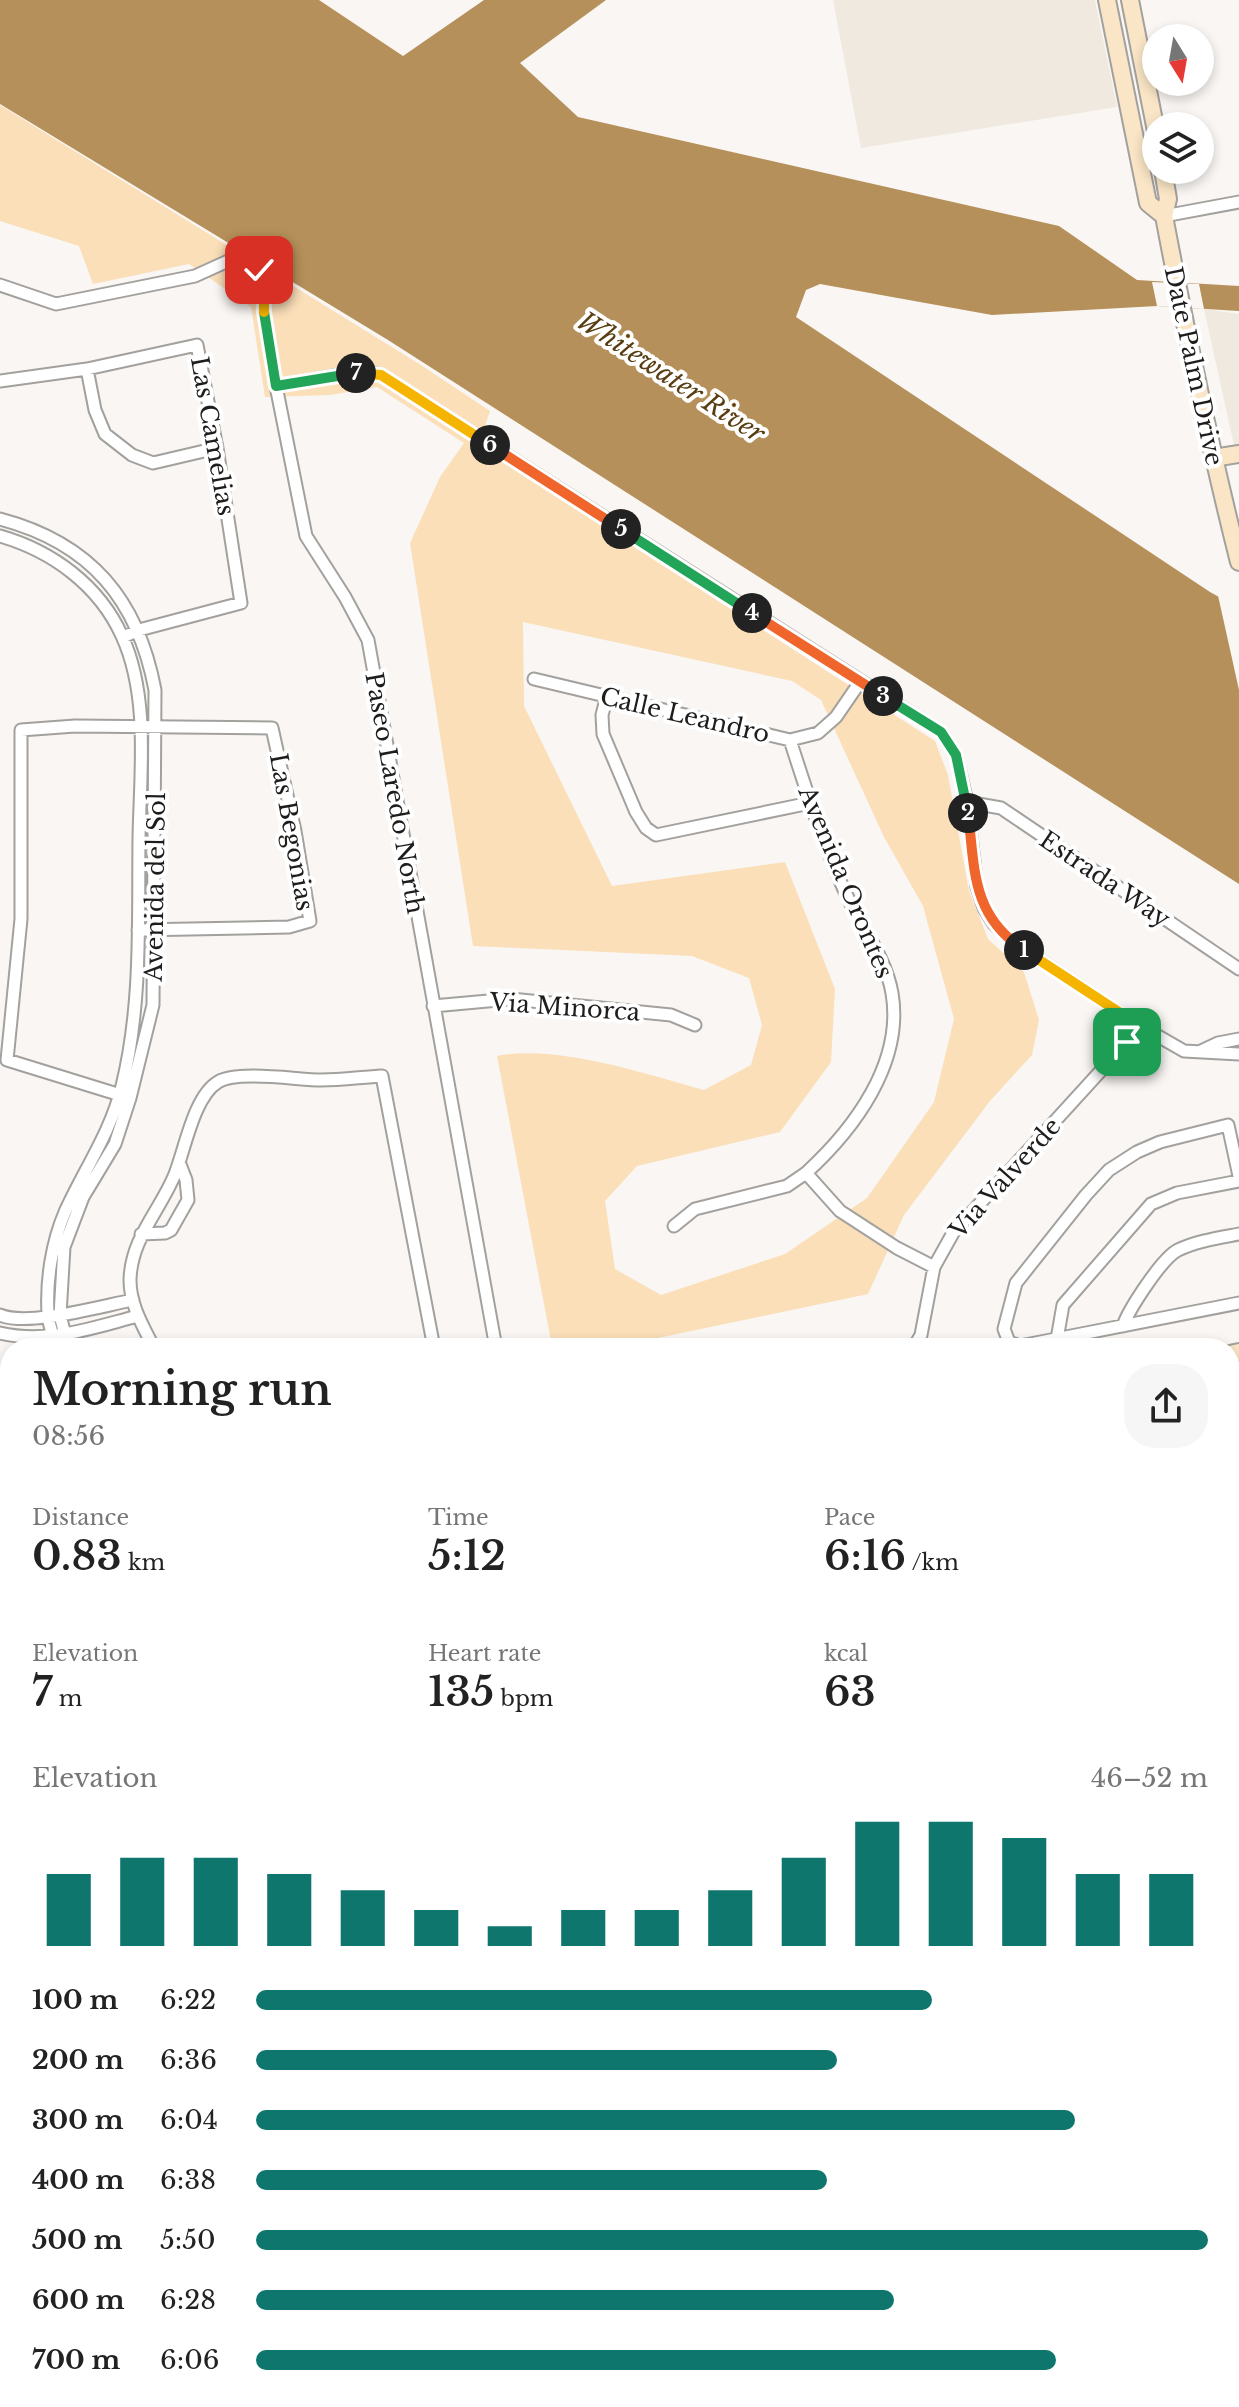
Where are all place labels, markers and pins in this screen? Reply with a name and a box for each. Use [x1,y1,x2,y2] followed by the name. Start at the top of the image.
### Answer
[225,236,293,304] pin
[336,353,376,393] pin: 7
[470,425,510,465] pin: 6
[601,509,641,549] pin: 5
[732,593,772,633] pin: 4
[863,676,903,716] pin: 3
[948,793,988,833] pin: 2
[1004,930,1044,970] pin: 1
[1093,1008,1161,1076] pin

